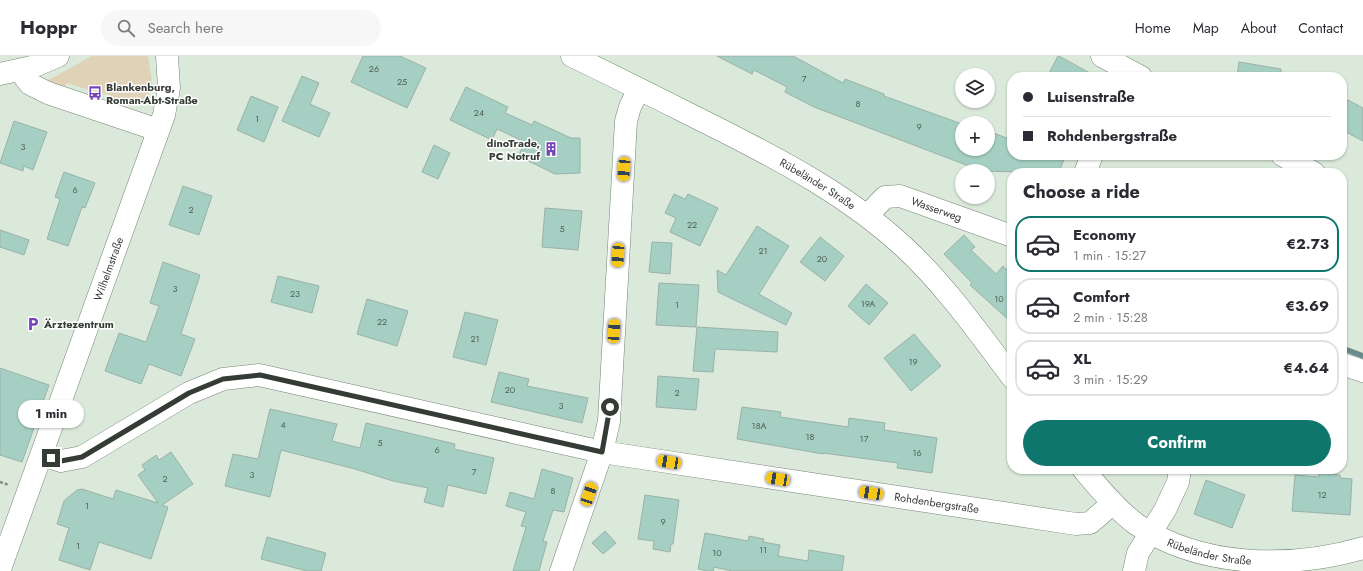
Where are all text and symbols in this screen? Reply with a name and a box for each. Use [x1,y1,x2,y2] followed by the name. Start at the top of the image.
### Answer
[101,10,381,46] search box
[20,14,77,41] text: Hoppr
[115,17,137,39] icon: search
[147,17,223,39] text: Search here
[1135,18,1171,38] text: Home
[1193,18,1219,38] text: Map
[1241,18,1276,38] text: About
[1298,18,1343,38] text: Contact
[369,62,379,75] house number: 26
[955,68,995,204] map controls
[955,68,995,108] button: layers
[802,72,807,85] house number: 7
[397,75,407,88] house number: 25
[106,79,198,108] place label: Blankenburg, Roman-Abt-Straße
[87,85,103,101] bus stop icon: Blankenburg, Roman-Abt-Straße
[1047,86,1135,108] text: Luisenstraße
[856,97,861,110] house number: 8
[474,106,484,119] house number: 24
[255,112,259,125] house number: 1
[955,116,995,156] button: +
[916,120,922,133] house number: 9
[1047,125,1177,147] text: Rohdenbergstraße
[487,135,541,164] place label: dinoTrade, PC Notruf
[21,140,26,153] house number: 3
[543,141,559,157] building icon: dinoTrade, PC Notruf
[777,154,859,213] street label: Rübeländer Straße
[617,157,631,181] car
[955,164,995,204] button: −
[1023,179,1140,205] text: Choose a ride
[72,183,78,196] house number: 6
[909,193,964,226] street label: Wasserweg
[188,203,194,216] house number: 2
[687,218,697,231] house number: 22
[559,222,565,235] house number: 5
[1073,224,1136,246] text: Economy
[1025,226,1061,262] icon: car
[1286,233,1329,255] text: €2.73
[89,234,127,303] street label: Wilhelmstraße
[611,243,625,267] car
[758,244,768,257] house number: 21
[1073,246,1146,265] text: 1 min · 15:27
[817,252,828,265] house number: 20
[173,282,178,295] house number: 3
[1073,286,1130,308] text: Comfort
[290,287,300,300] house number: 23
[1025,288,1061,324] icon: car
[994,292,1004,305] house number: 10
[1285,295,1329,317] text: €3.69
[861,297,875,310] house number: 19A
[675,298,679,311] house number: 1
[1073,308,1148,327] text: 2 min · 15:28
[377,315,387,328] house number: 22
[25,316,41,332] parking icon: Ärztezentrum
[43,316,114,332] place label: Ärztezentrum
[607,319,621,343] car
[470,332,480,345] house number: 21
[1073,348,1091,370] text: XL
[1025,350,1061,386] icon: car
[908,355,918,368] house number: 19
[1283,357,1329,379] text: €4.64
[1073,370,1148,389] text: 3 min · 15:29
[505,383,516,396] house number: 20
[674,386,680,399] house number: 2
[601,398,619,416] route start
[559,399,564,412] house number: 3
[18,400,84,428] callout: 1 min
[35,404,67,423] text: 1 min
[280,418,286,431] house number: 4
[752,419,766,432] house number: 18A
[1023,420,1331,466] button: Confirm
[806,430,815,443] house number: 18
[860,432,869,445] house number: 17
[377,436,383,449] house number: 5
[434,443,440,456] house number: 6
[912,446,922,459] house number: 16
[42,449,60,467] route end
[656,454,682,470] car
[472,465,477,478] house number: 7
[250,468,255,481] house number: 3
[765,471,791,487] car
[162,472,168,485] house number: 2
[580,481,598,507] car
[551,484,556,497] house number: 8
[858,485,884,501] car
[893,488,980,517] street label: Rohdenbergstraße
[1317,488,1327,501] house number: 12
[85,499,89,512] house number: 1
[660,515,666,528] house number: 9
[1165,534,1252,569] street label: Rübeländer Straße
[76,539,80,552] house number: 1
[759,543,767,556] house number: 11
[712,546,722,559] house number: 10

